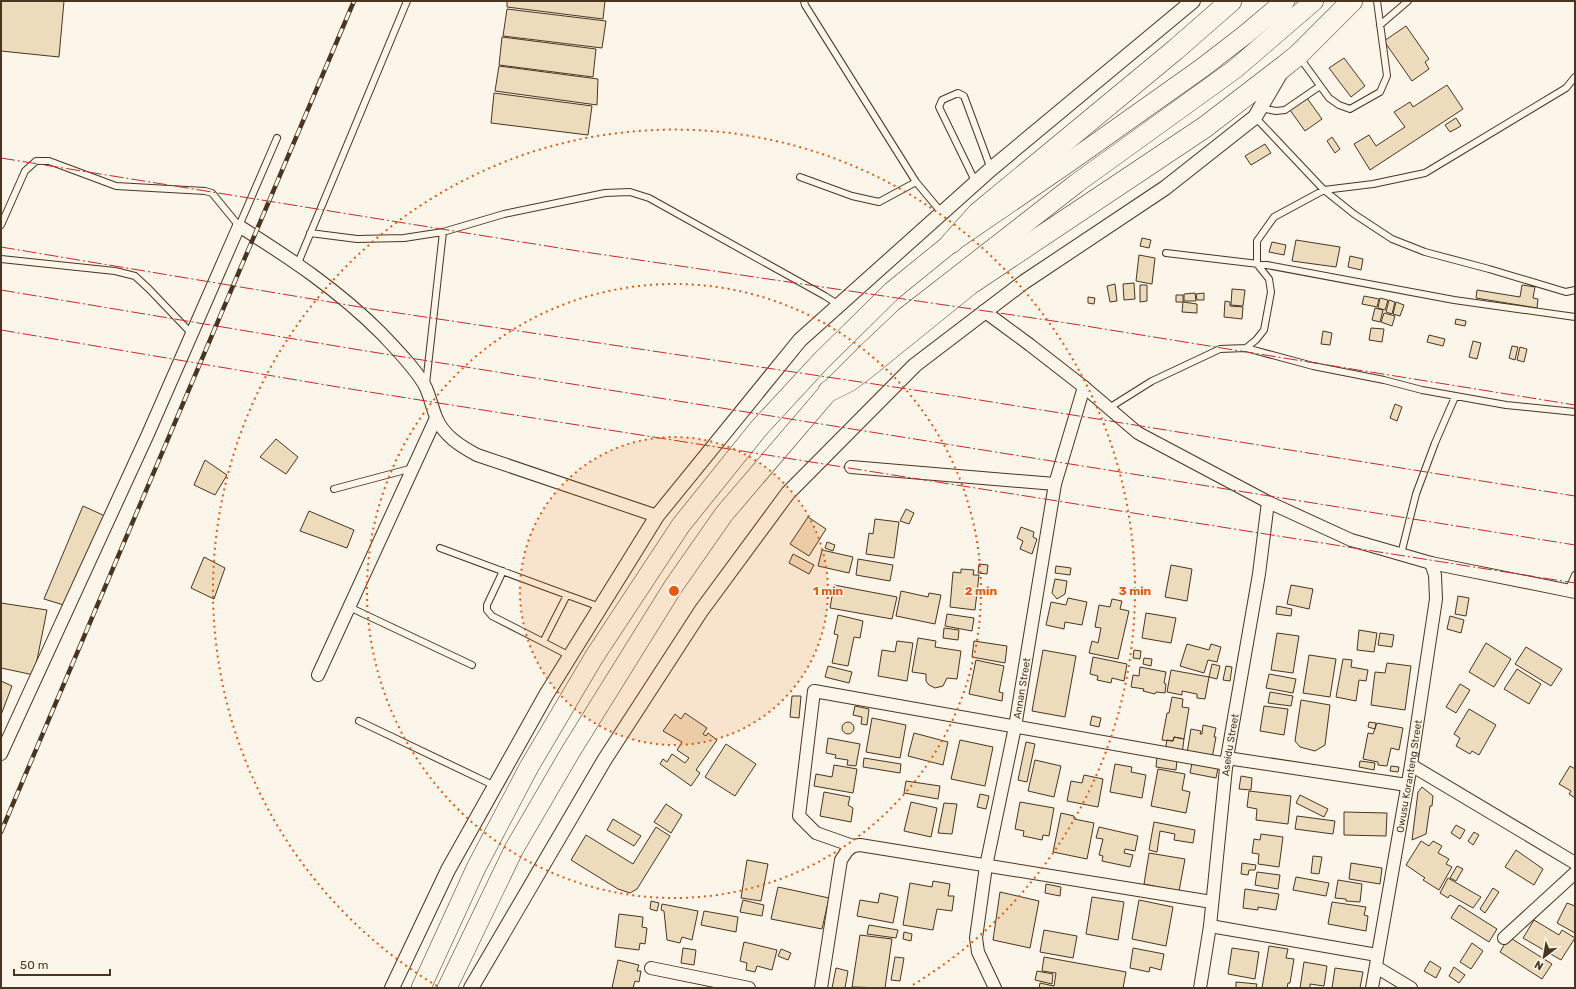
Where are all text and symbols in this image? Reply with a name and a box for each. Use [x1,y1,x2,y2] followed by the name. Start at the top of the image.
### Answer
[667,584,681,598] centre of rings
[813,584,844,598] text: 1 min
[965,584,998,598] text: 2 min
[1119,584,1152,598] text: 3 min
[1011,657,1033,720] street label: Annan Street
[1220,713,1242,777] street label: Aseidu Street
[1394,719,1425,834] street label: Owusu Koranteng Street
[1524,937,1564,977] north arrow
[14,951,110,977] scale bar
[1532,957,1546,973] text: N
[20,958,48,972] text: 50 m

